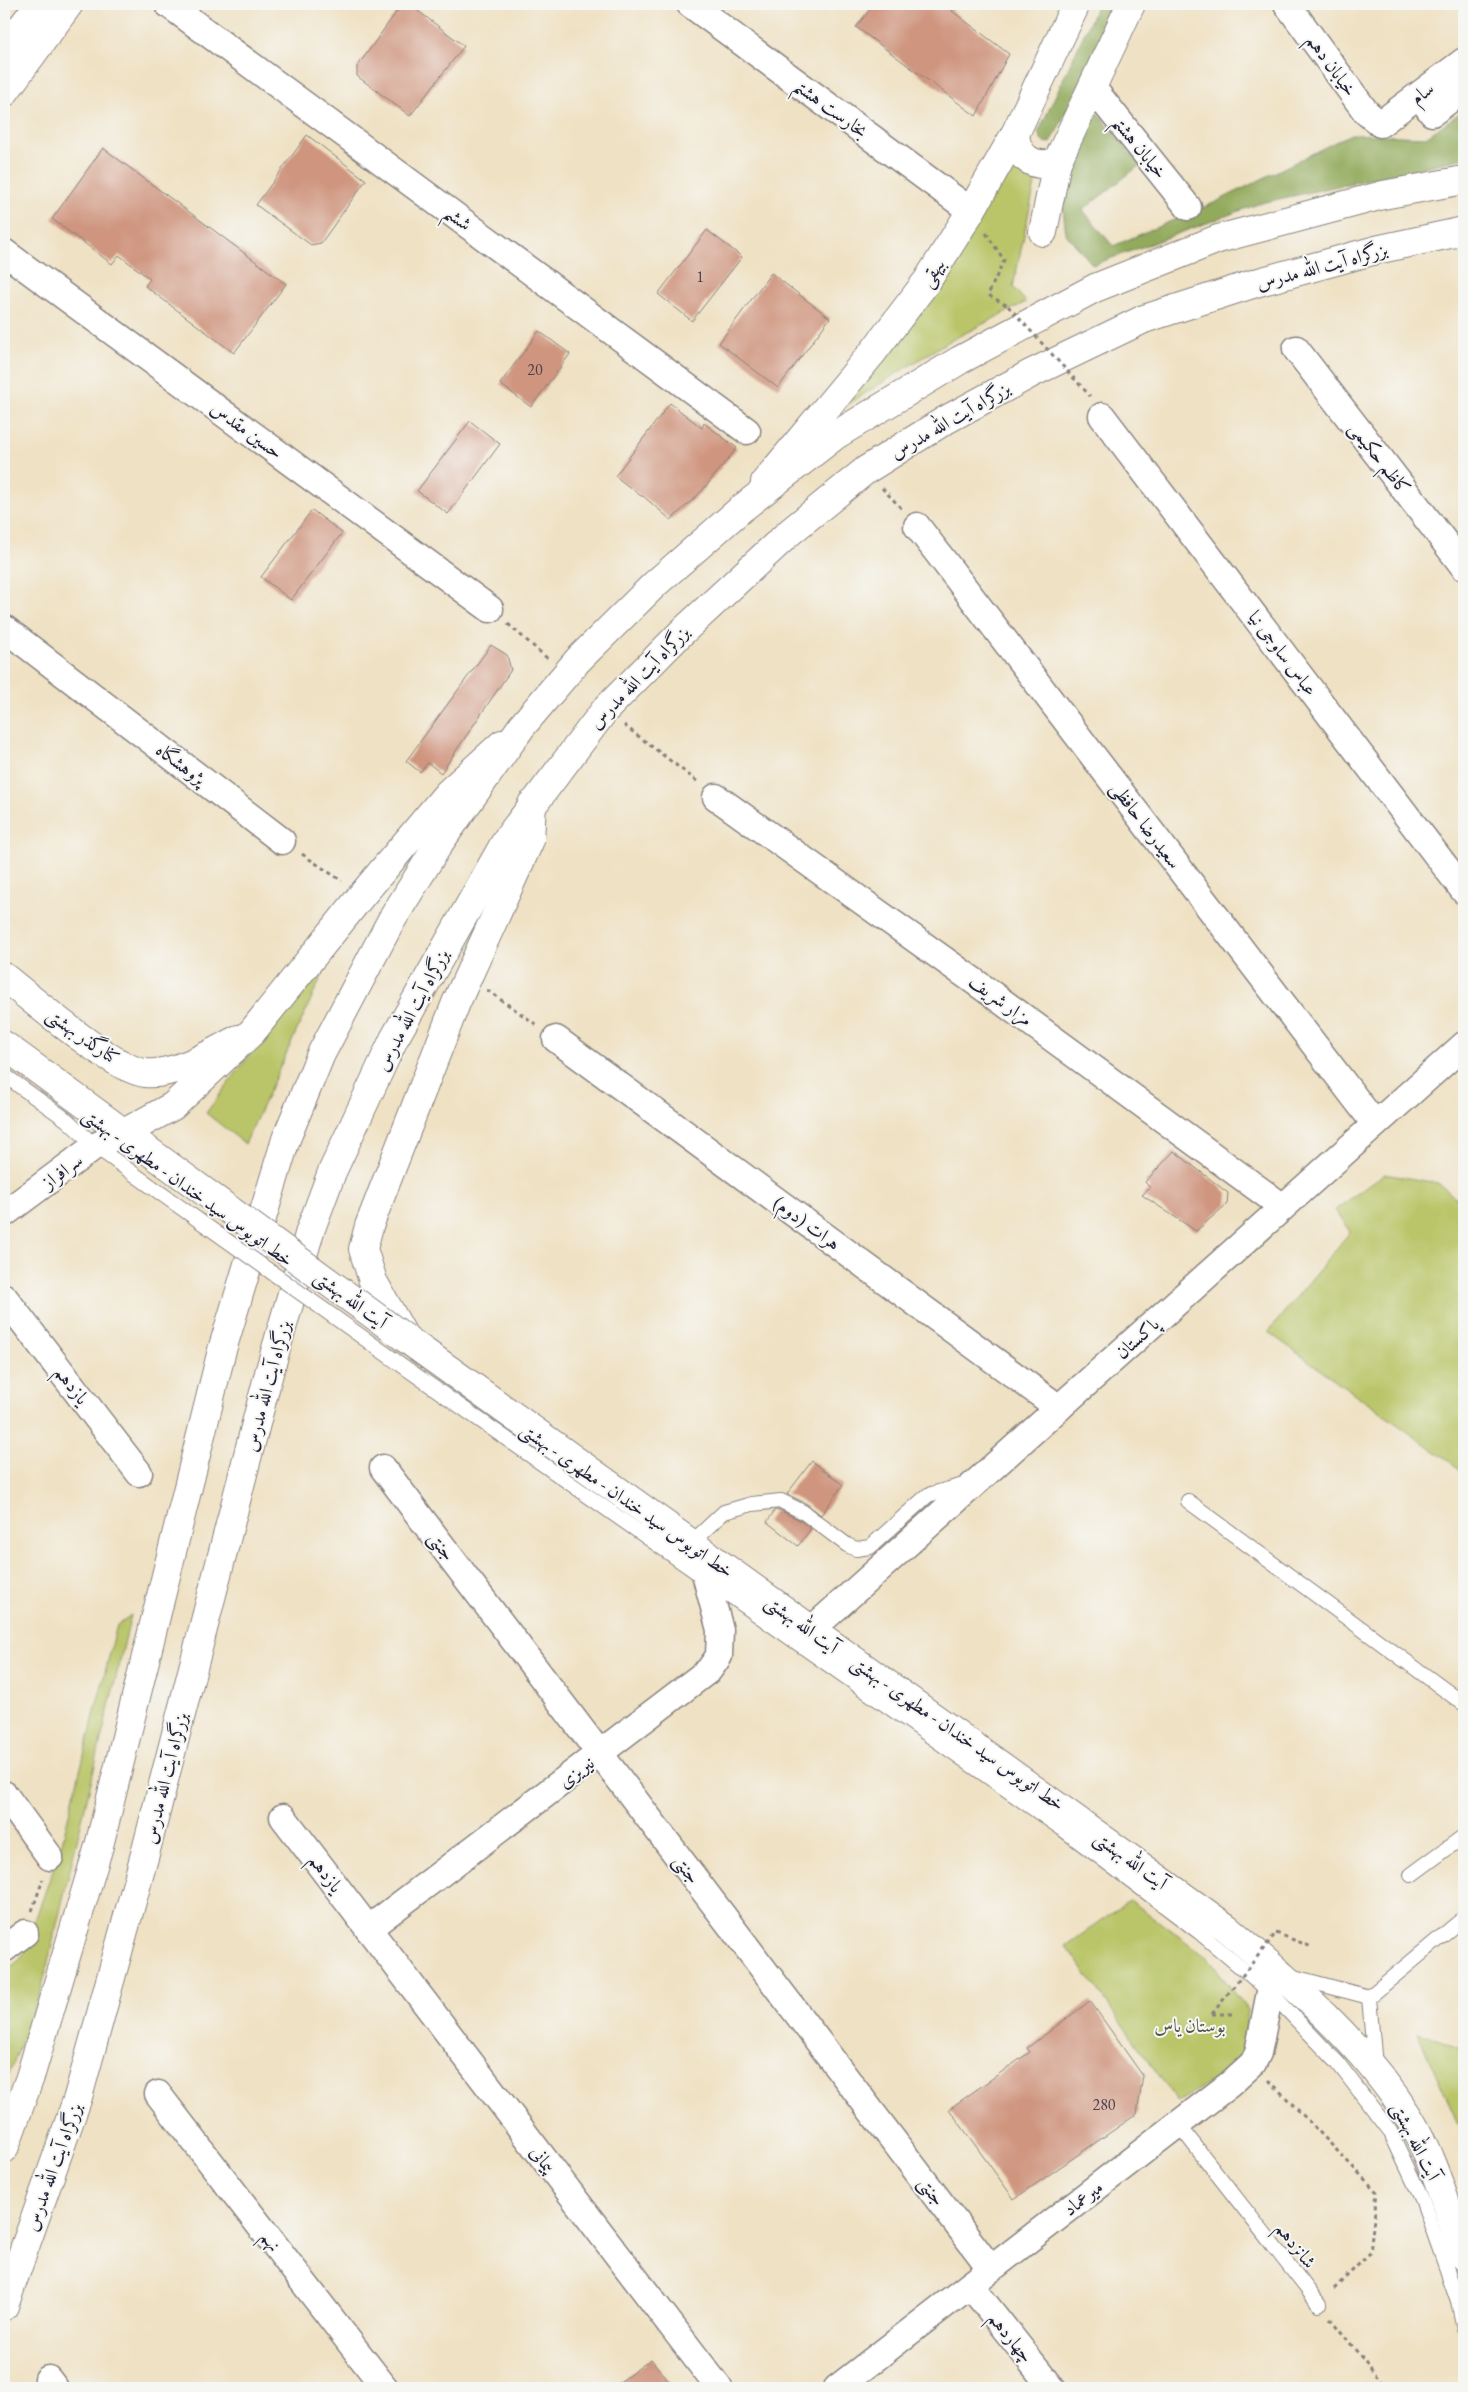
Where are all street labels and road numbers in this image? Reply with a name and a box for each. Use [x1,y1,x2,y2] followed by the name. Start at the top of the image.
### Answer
[1296,29,1363,105] street label: خیابان دهم
[785,73,873,149] street label: بخارست هشتم
[1405,76,1441,113] street label: سام
[1102,110,1173,188] street label: خیابان هشتم
[435,199,477,242] street label: ششم
[1253,234,1391,296] street label: بزرگراه آیت الله مدرس
[913,252,952,292] street label: بیهقی
[884,373,1015,465] street label: بزرگراه آیت الله مدرس
[206,395,288,465] street label: حسین مقدس
[1339,416,1416,503] street label: کاظم حکیمی
[1243,605,1323,701] street label: عباس ساوجی نیا
[582,618,695,734] street label: بزرگراه آیت الله مدرس
[151,737,212,792] street label: پژوهشگاه
[1104,776,1187,874] street label: سعیدرضا حافظی
[368,943,455,1075] street label: بزرگراه آیت الله مدرس
[963,968,1038,1032] street label: مزار شریف
[41,1001,125,1071] street label: کنارگذر بهشتی
[77,1102,299,1273] street label: خط اتوبوس سید خندان - مطهری - بهشتی
[35,1147,87,1196] street label: سرافراز
[766,1190,846,1259] street label: هرات (دوم)
[309,1262,395,1336] street label: آیت الله بهشتی
[1110,1311,1166,1365] street label: پاکستان
[236,1316,297,1454] street label: بزرگراه آیت الله مدرس
[44,1361,96,1414] street label: یازدهم
[515,1417,739,1584] street label: خط اتوبوس سید خندان - مطهری - بهشتی
[422,1526,461,1566] street label: جنتی
[760,1587,846,1661] street label: آیت الله بهشتی
[846,1650,1070,1817] street label: خط اتوبوس سید خندان - مطهری - بهشتی
[135,1708,194,1846] street label: بزرگراه آیت الله مدرس
[553,1750,599,1794] street label: نیریزی
[1089,1823,1175,1897] street label: آیت الله بهشتی
[298,1848,350,1902] street label: یازدهم
[667,1849,706,1889] street label: جنتی
[1385,2097,1449,2187] street label: آیت الله بهشتی
[16,2098,88,2235] street label: بزرگراه آیت الله مدرس
[525,2140,562,2178] street label: پیمانی
[912,2171,951,2211] street label: جنتی
[1058,2175,1108,2221] street label: میرعماد
[1265,2217,1322,2277] street label: شانزدهم
[250,2225,287,2260] street label: نهم
[978,2306,1039,2372] street label: چهاردهم

